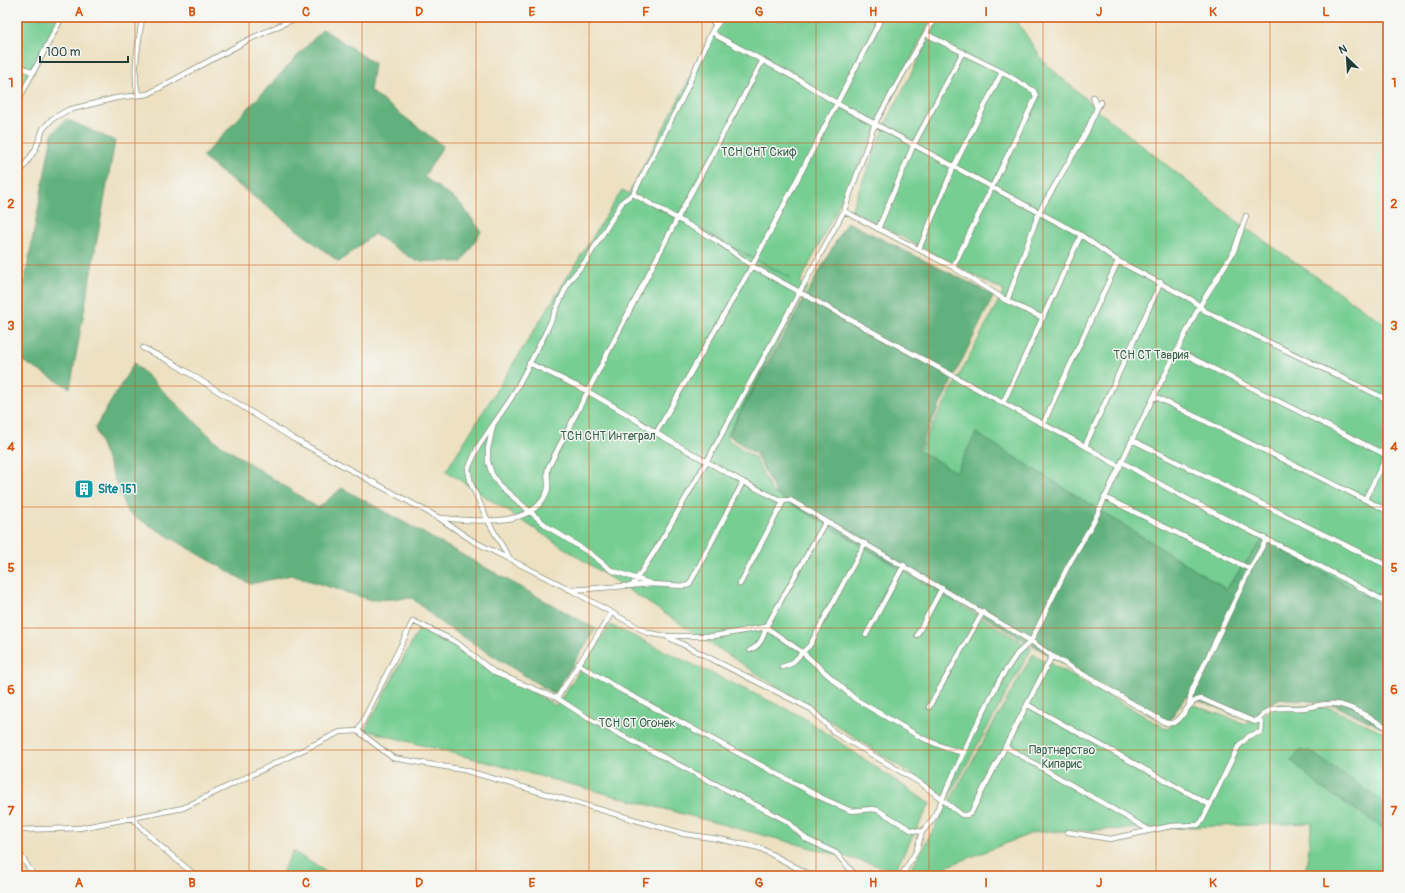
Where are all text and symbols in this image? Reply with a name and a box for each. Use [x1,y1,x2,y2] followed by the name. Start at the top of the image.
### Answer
[75,4,84,20] text: A
[188,4,196,20] text: B
[302,4,310,20] text: C
[415,4,423,20] text: D
[529,4,536,20] text: E
[642,4,650,20] text: F
[755,4,764,20] text: G
[869,4,877,20] text: H
[984,4,988,20] text: I
[1096,4,1102,20] text: J
[1209,4,1217,20] text: K
[1322,4,1330,20] text: L
[40,38,128,64] scale bar
[1327,38,1367,78] north arrow
[1337,42,1350,57] text: N
[46,45,81,60] text: 100 m
[8,75,14,91] text: 1
[1391,75,1397,91] text: 1
[721,145,797,160] park label: ТСН СНТ Скиф
[7,196,15,212] text: 2
[1390,196,1398,212] text: 2
[7,318,15,334] text: 3
[1390,318,1398,334] text: 3
[1113,348,1189,363] park label: ТСН СТ Таврия
[560,429,656,444] park label: ТСН СНТ Интеграл
[7,439,15,455] text: 4
[1390,439,1398,455] text: 4
[73,478,95,500] building icon: Site 151
[98,482,136,497] place label: Site 151
[7,560,15,576] text: 5
[1390,560,1398,576] text: 5
[7,682,15,698] text: 6
[1390,682,1398,698] text: 6
[598,716,676,731] park label: ТСН СТ Огонек
[1029,743,1096,772] park label: Партнерство Кипарис
[8,803,15,819] text: 7
[1391,803,1398,819] text: 7
[75,875,84,891] text: A
[188,875,196,891] text: B
[302,875,310,891] text: C
[415,875,423,891] text: D
[529,875,536,891] text: E
[642,875,650,891] text: F
[755,875,764,891] text: G
[869,875,877,891] text: H
[984,875,988,891] text: I
[1096,875,1102,891] text: J
[1209,875,1217,891] text: K
[1322,875,1330,891] text: L

